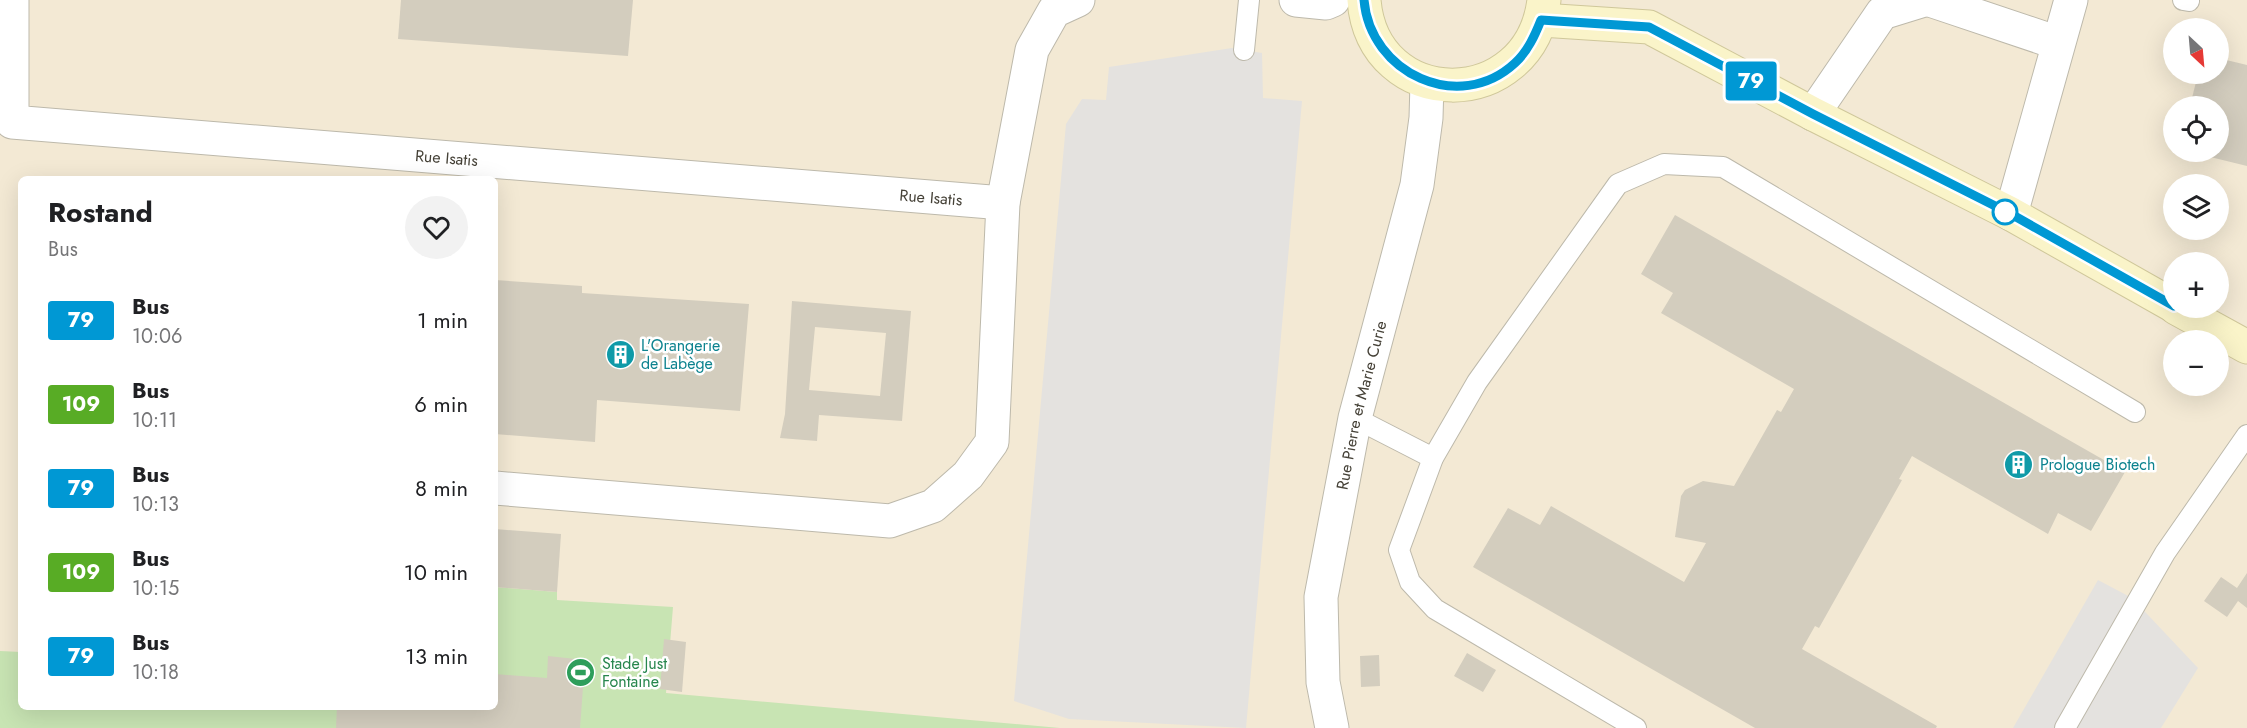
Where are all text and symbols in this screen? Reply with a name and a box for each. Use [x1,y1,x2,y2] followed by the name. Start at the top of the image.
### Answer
[2163,18,2229,84] north arrow
[2163,18,2229,396] map controls
[1724,62,1778,100] line badge: 79
[1738,66,1764,96] text: 79
[2163,96,2229,162] button: locate
[414,143,479,172] street label: Rue Isatis
[2163,174,2229,240] button: layers
[899,183,963,211] street label: Rue Isatis
[48,192,153,233] text: Rostand
[405,196,468,259] button: heart
[1992,199,2018,225] unlabelled marker
[48,235,78,264] text: Bus
[2163,252,2229,318] button: +
[132,290,169,322] text: Bus
[417,304,468,336] text: 1 min
[68,305,94,335] text: 79
[1330,318,1392,491] street label: Rue Pierre et Marie Curie
[132,322,183,351] text: 10:06
[2163,330,2229,396] button: −
[641,334,720,375] place label: L'Orangerie de Labège
[604,338,636,370] building icon: L'Orangerie de Labège
[132,374,169,406] text: Bus
[414,388,468,420] text: 6 min
[62,389,100,419] text: 109
[132,406,177,435] text: 10:11
[2003,448,2035,480] building icon: Prologue Biotech
[2040,453,2155,476] place label: Prologue Biotech
[132,458,169,490] text: Bus
[415,472,468,504] text: 8 min
[68,473,94,503] text: 79
[132,490,179,519] text: 10:13
[132,542,169,574] text: Bus
[404,556,468,588] text: 10 min
[62,557,100,587] text: 109
[132,574,179,603] text: 10:15
[132,626,169,658] text: Bus
[405,640,468,672] text: 13 min
[68,641,94,671] text: 79
[602,652,667,693] place label: Stade Just Fontaine
[565,656,597,688] sports icon: Stade Just Fontaine
[132,658,179,687] text: 10:18

